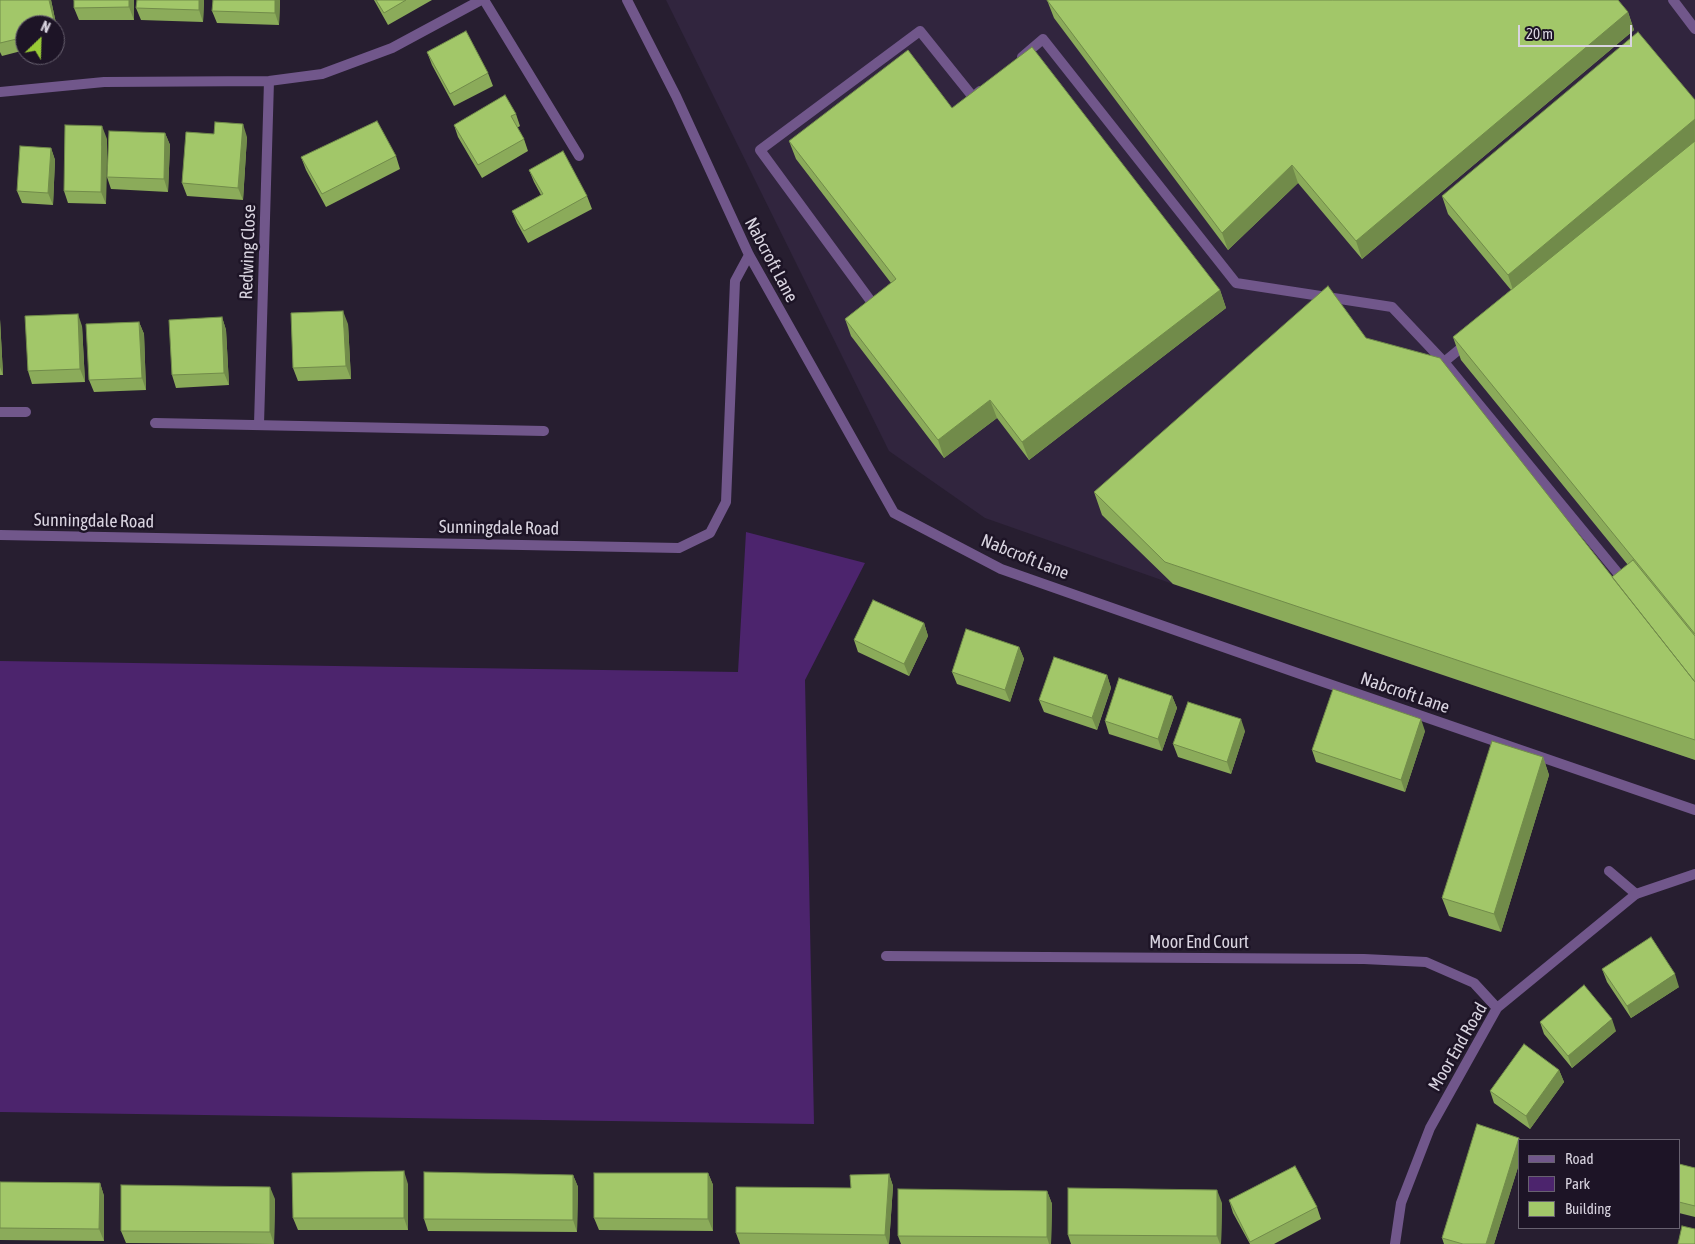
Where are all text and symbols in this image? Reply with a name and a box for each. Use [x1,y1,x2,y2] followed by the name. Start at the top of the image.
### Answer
[15,15,65,65] north arrow
[1520,15,1634,47] scale bar
[39,18,53,36] text: N
[1526,25,1553,42] text: 20 m
[236,204,260,300] street label: Redwing Close
[740,214,802,306] street label: Nabcroft Lane
[34,509,154,533] street label: Sunningdale Road
[439,516,559,540] street label: Sunningdale Road
[978,530,1072,584] street label: Nabcroft Lane
[1358,668,1452,718] street label: Nabcroft Lane
[1149,931,1249,953] street label: Moor End Court
[1424,999,1492,1095] street label: Moor End Road
[1518,1139,1680,1229] legend
[1565,1150,1594,1167] text: Road
[1565,1175,1590,1192] text: Park
[1565,1200,1611,1217] text: Building

